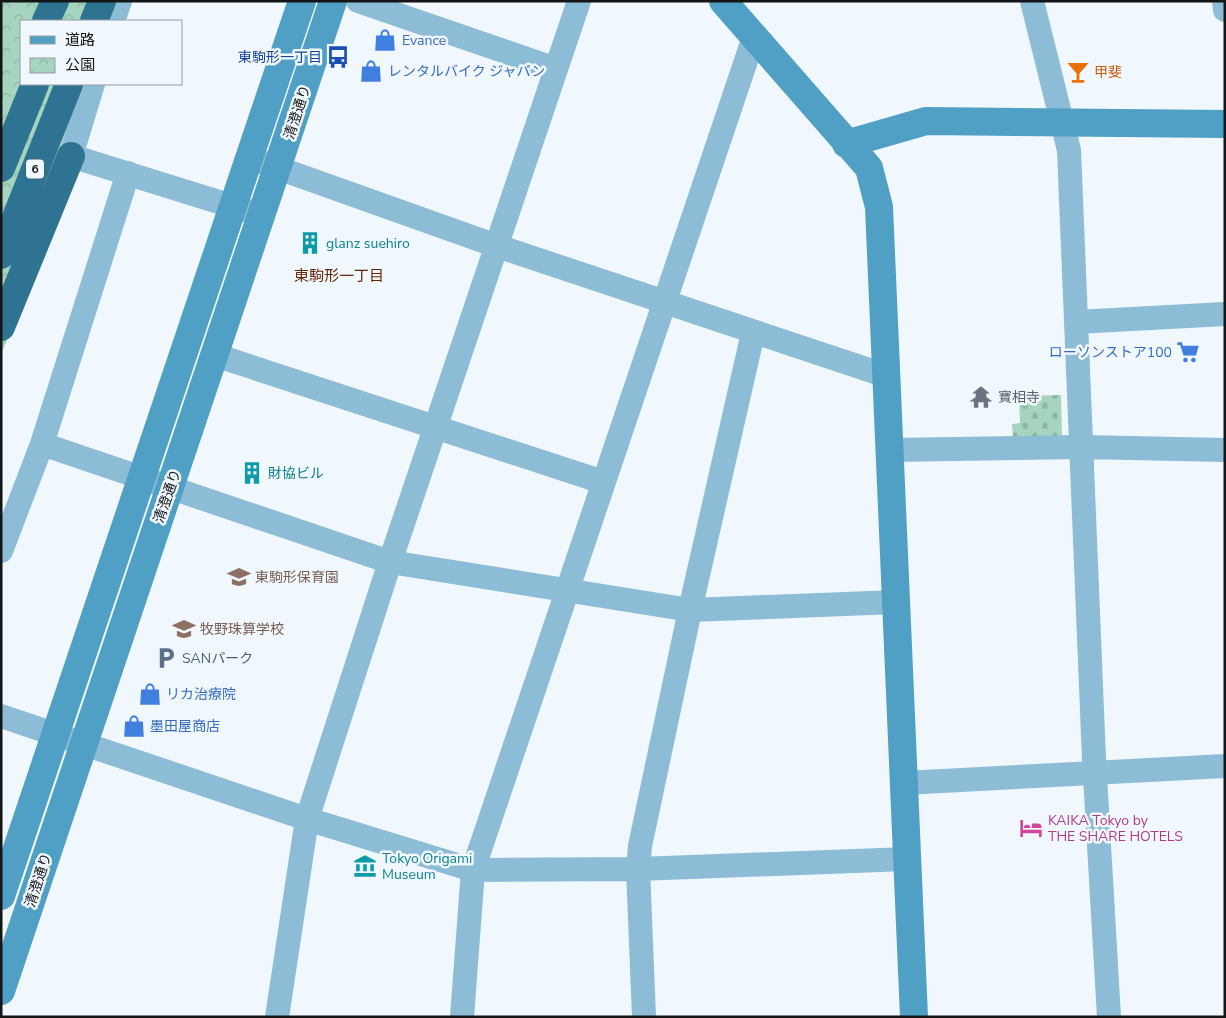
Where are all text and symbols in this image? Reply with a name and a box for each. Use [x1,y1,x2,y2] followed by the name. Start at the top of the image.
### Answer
[20,20,182,85] legend
[372,27,398,53] shop icon: Evance
[65,30,95,50] text: 道路
[402,31,446,50] place label: Evance
[325,44,351,70] bus stop icon: 東駒形一丁目
[238,48,322,67] place label: 東駒形一丁目
[65,55,95,75] text: 公園
[358,58,384,84] shop icon: レンタルバイク ジャパン
[1065,59,1091,85] bar icon: 甲斐
[388,62,545,81] place label: レンタルバイク ジャパン
[1094,63,1122,82] place label: 甲斐
[280,83,315,142] street label: 清澄通り
[26,160,44,178] road number: 6
[297,230,323,256] building icon: glanz suehiro
[326,234,410,253] place label: glanz suehiro
[294,266,384,286] district label: 東駒形一丁目
[1175,339,1201,365] supermarket icon: ローソンストア100
[1049,343,1172,362] place label: ローソンストア100
[968,384,994,410] temple icon: 寶相寺
[998,388,1040,407] place label: 寶相寺
[239,460,265,486] building icon: 財協ビル
[268,464,324,483] place label: 財協ビル
[149,467,186,526] street label: 清澄通り
[226,564,252,590] school or university icon: 東駒形保育園
[255,568,339,587] place label: 東駒形保育園
[171,616,197,642] school or university icon: 牧野珠算学校
[200,620,284,639] place label: 牧野珠算学校
[153,645,179,671] parking icon: SANパーク
[182,649,253,668] place label: SANパーク
[137,681,163,707] shop icon: リカ治療院
[166,685,236,704] place label: リカ治療院
[121,713,147,739] shop icon: 墨田屋商店
[150,717,220,736] place label: 墨田屋商店
[1048,811,1183,846] place label: KAIKA Tokyo by THE SHARE HOTELS
[1018,815,1044,841] hotel icon: KAIKA Tokyo by THE SHARE HOTELS
[382,849,472,884] place label: Tokyo Origami Museum
[21,851,56,910] street label: 清澄通り
[352,853,378,879] museum icon: Tokyo Origami Museum

